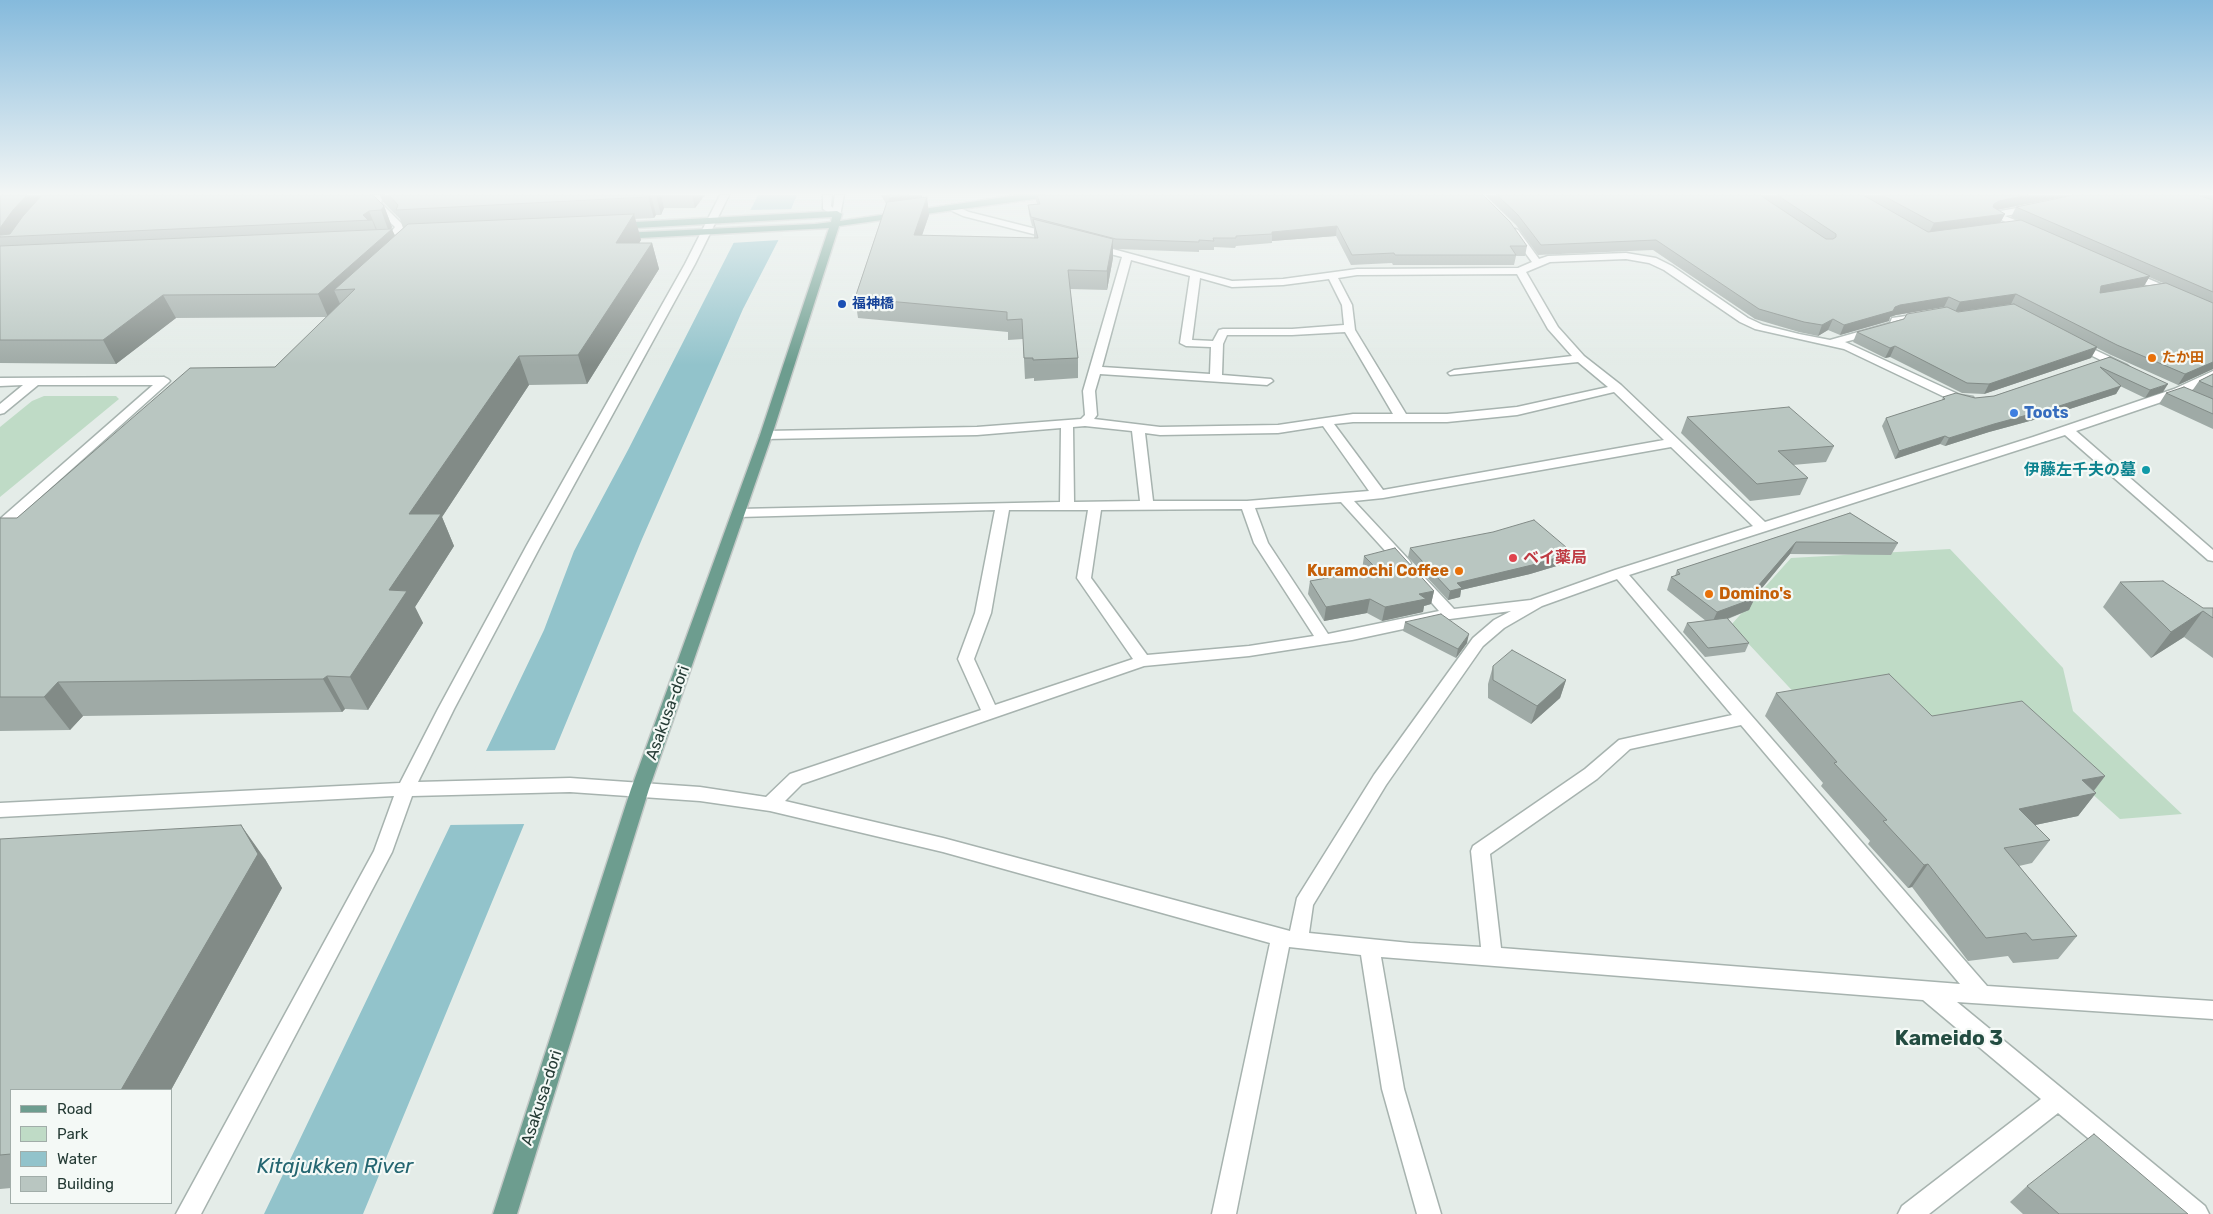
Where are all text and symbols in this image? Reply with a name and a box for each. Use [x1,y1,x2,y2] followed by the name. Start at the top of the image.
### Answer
[852,296,894,312] place label: 福神橋
[836,298,848,310] marker: 福神橋
[2162,350,2204,366] place label: たか田
[2146,352,2158,364] marker: たか田
[2024,403,2069,423] place label: Toots
[2008,407,2020,419] marker: Toots
[2024,460,2136,480] place label: 伊藤左千夫の墓
[2140,464,2152,476] marker: 伊藤左千夫の墓
[1523,548,1587,568] place label: ベイ薬局
[1507,552,1519,564] marker: ベイ薬局
[1307,561,1449,581] place label: Kuramochi Coffee
[1453,565,1465,577] marker: Kuramochi Coffee
[1719,584,1792,604] place label: Domino's
[1703,588,1715,600] marker: Domino's
[642,663,694,763] street label: Asakusa-dori
[1895,1026,2003,1052] district label: Kameido 3
[518,1048,566,1148] street label: Asakusa-dori
[10,1089,172,1204] legend
[57,1100,93,1118] text: Road
[57,1125,88,1143] text: Park
[57,1150,97,1168] text: Water
[257,1154,413,1180] water label: Kitajukken River
[57,1175,114,1193] text: Building

